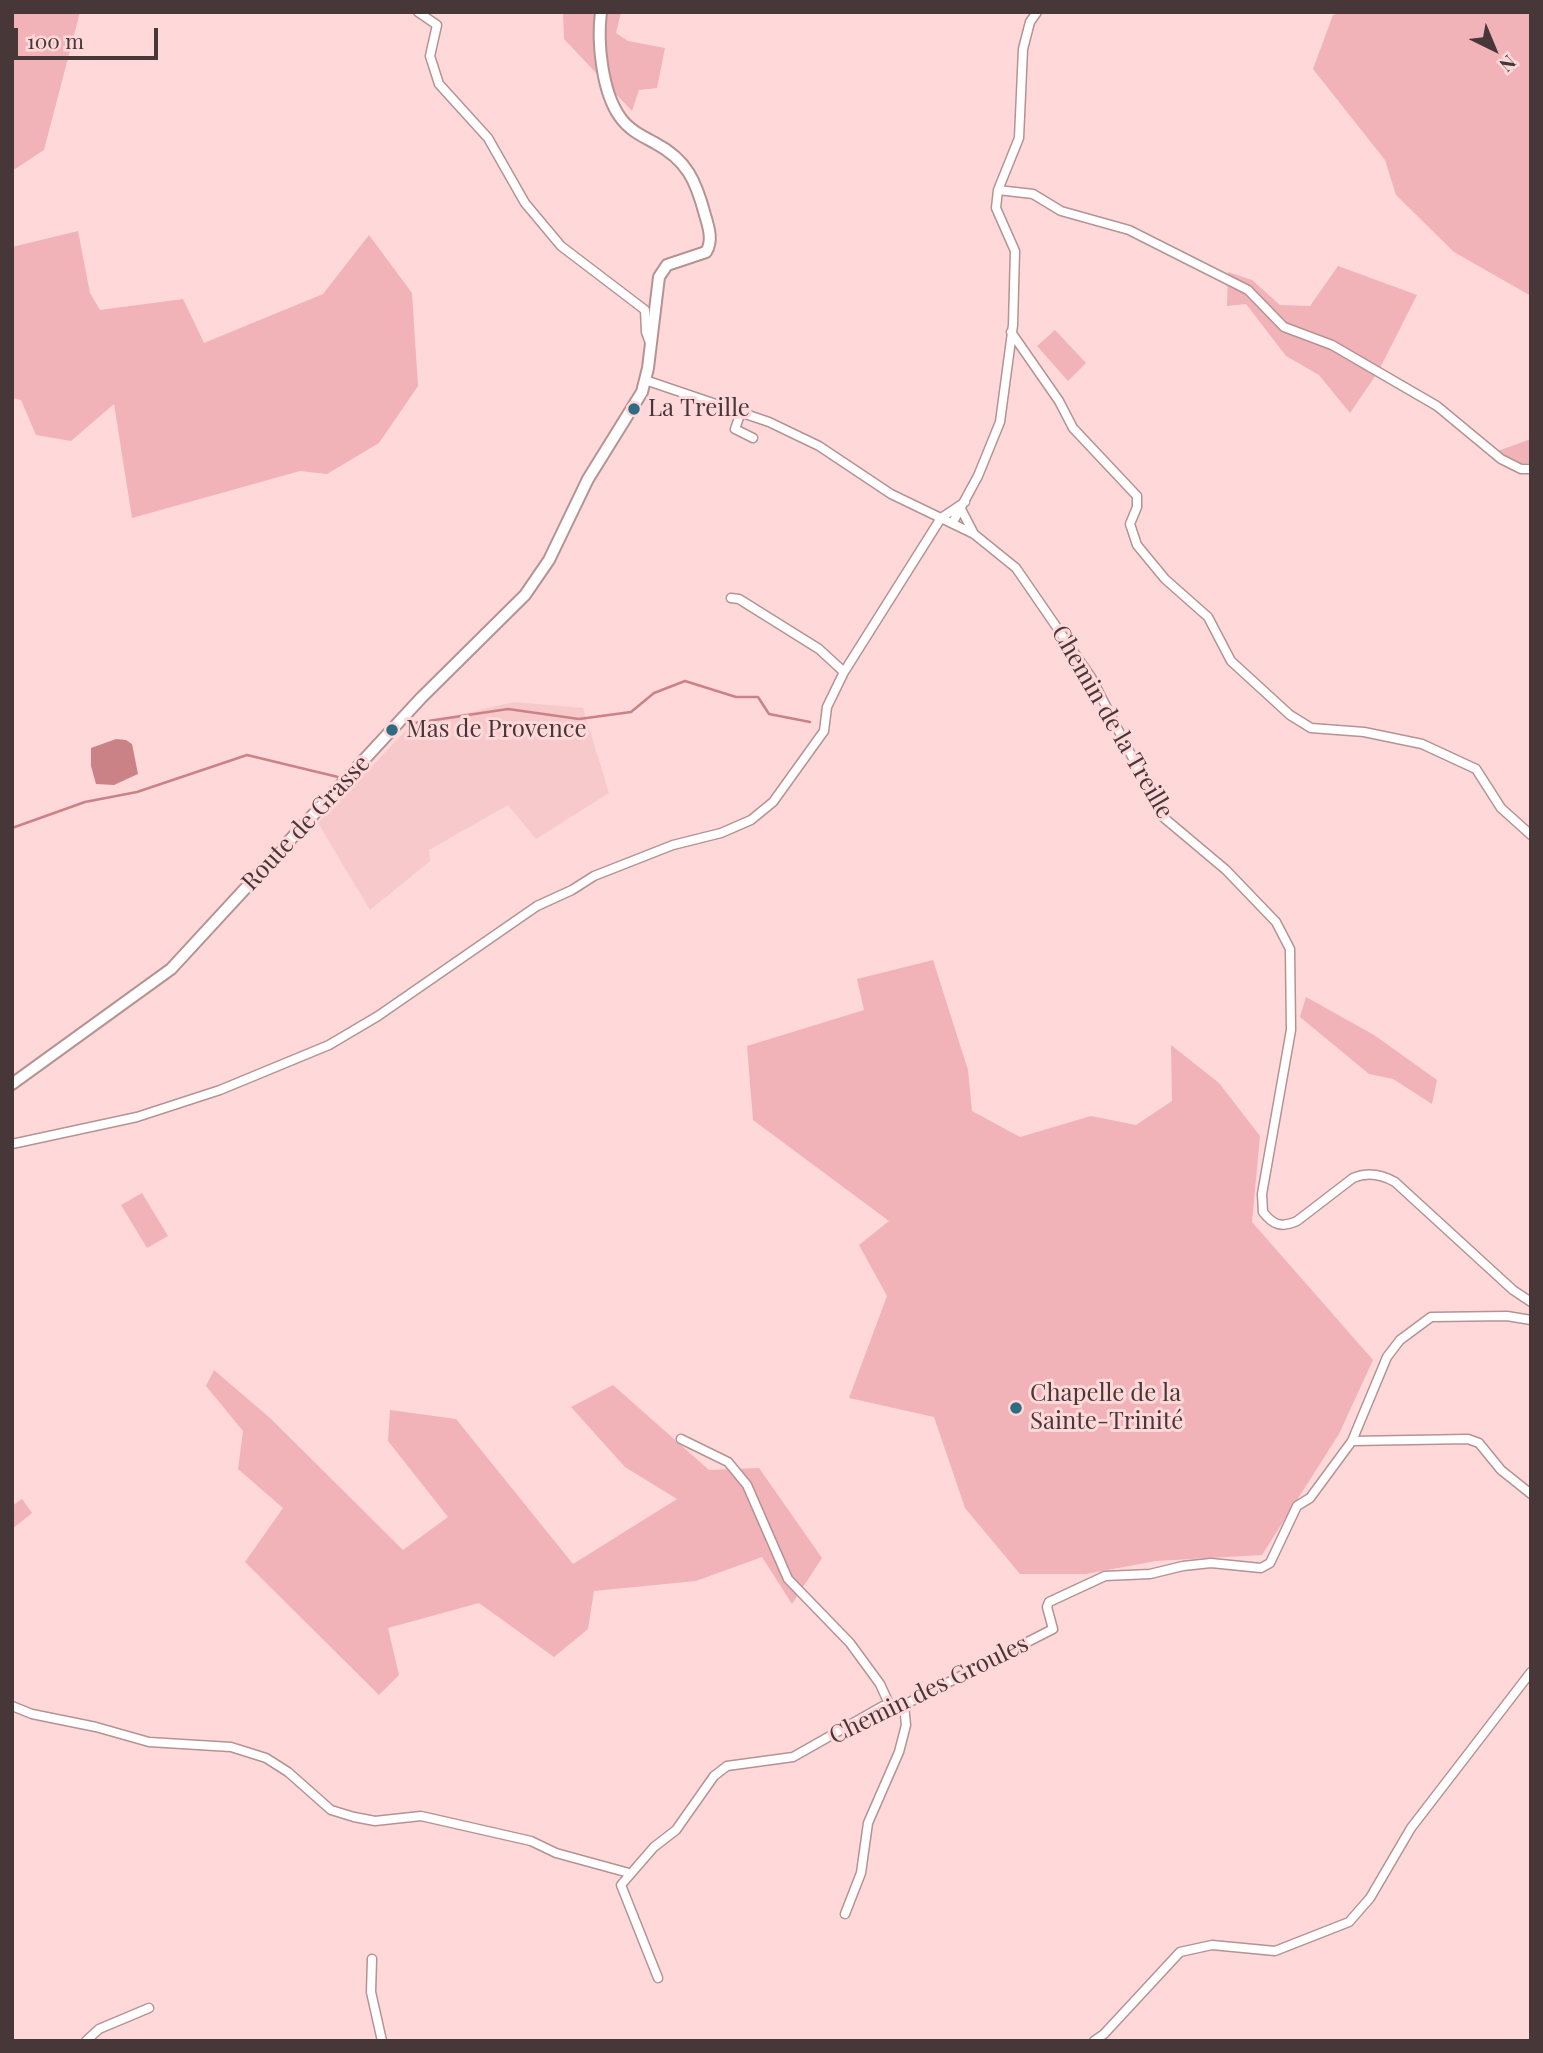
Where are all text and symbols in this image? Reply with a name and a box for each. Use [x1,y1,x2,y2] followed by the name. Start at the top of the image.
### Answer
[18,14,161,58] scale bar
[1459,14,1529,84] north arrow
[27,26,84,54] text: 100 m
[1494,50,1522,79] text: N
[648,395,750,423] place label: La Treille
[626,401,642,417] marker: La Treille
[1045,620,1179,824] street label: Chemin de la Treille
[406,716,587,744] place label: Mas de Provence
[384,722,400,738] marker: Mas de Provence
[236,749,376,897] street label: Route de Grasse
[1030,1380,1184,1436] place label: Chapelle de la Sainte-Trinité
[1008,1400,1024,1416] marker: Chapelle de la Sainte-Trinité
[825,1629,1033,1751] street label: Chemin des Groules

